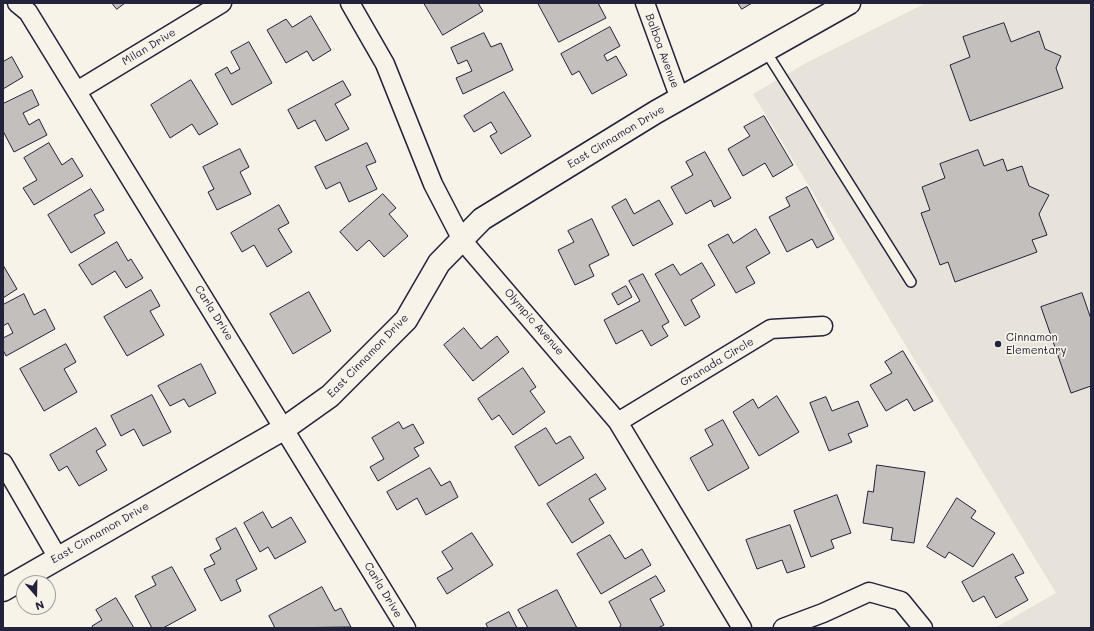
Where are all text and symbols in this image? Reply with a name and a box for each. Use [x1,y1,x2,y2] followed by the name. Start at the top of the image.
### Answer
[642,12,682,90] street label: Balboa Avenue
[120,26,178,68] street label: Milan Drive
[565,103,667,171] street label: East Cinnamon Drive
[192,283,236,343] street label: Carla Drive
[501,286,567,358] street label: Olympic Avenue
[325,311,411,401] street label: East Cinnamon Drive
[1006,331,1066,357] place label: Cinnamon Elementary
[678,335,756,389] street label: Granada Circle
[993,339,1003,349] marker: Cinnamon Elementary
[49,500,151,566] street label: East Cinnamon Drive
[361,560,405,620] street label: Carla Drive
[16,575,56,615] north arrow
[33,597,46,614] text: N

